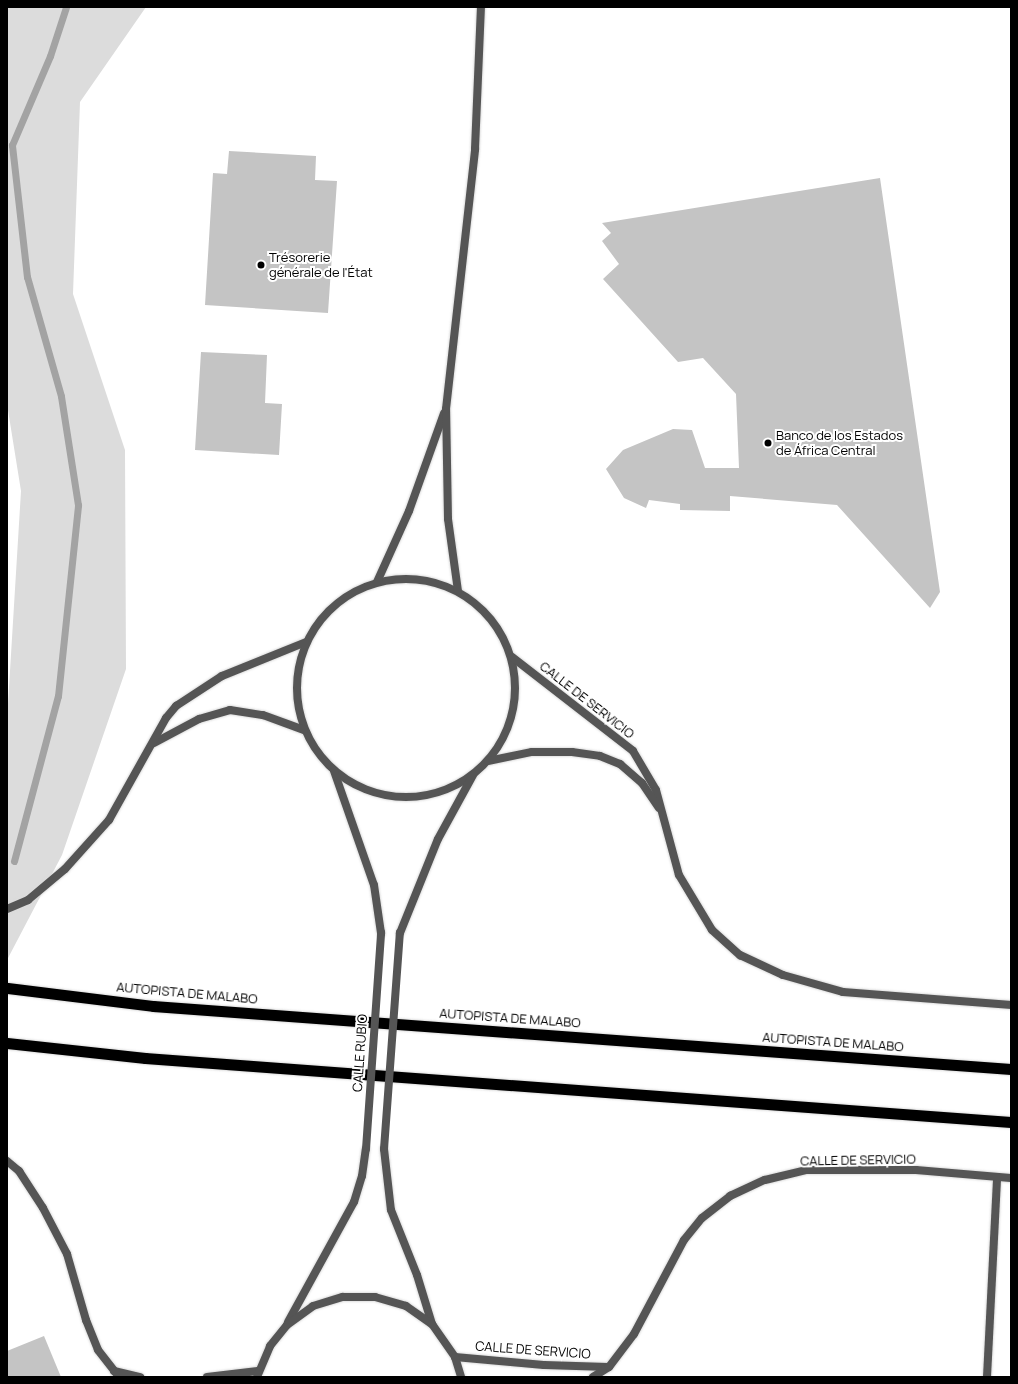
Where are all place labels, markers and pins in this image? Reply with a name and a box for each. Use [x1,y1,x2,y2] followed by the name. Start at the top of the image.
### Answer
[269,250,373,281] place label: Trésorerie générale de l'État
[256,260,266,270] marker: Trésorerie générale de l'État
[776,428,903,459] place label: Banco de los Estados de África Central
[763,438,773,448] marker: Banco de los Estados de África Central

